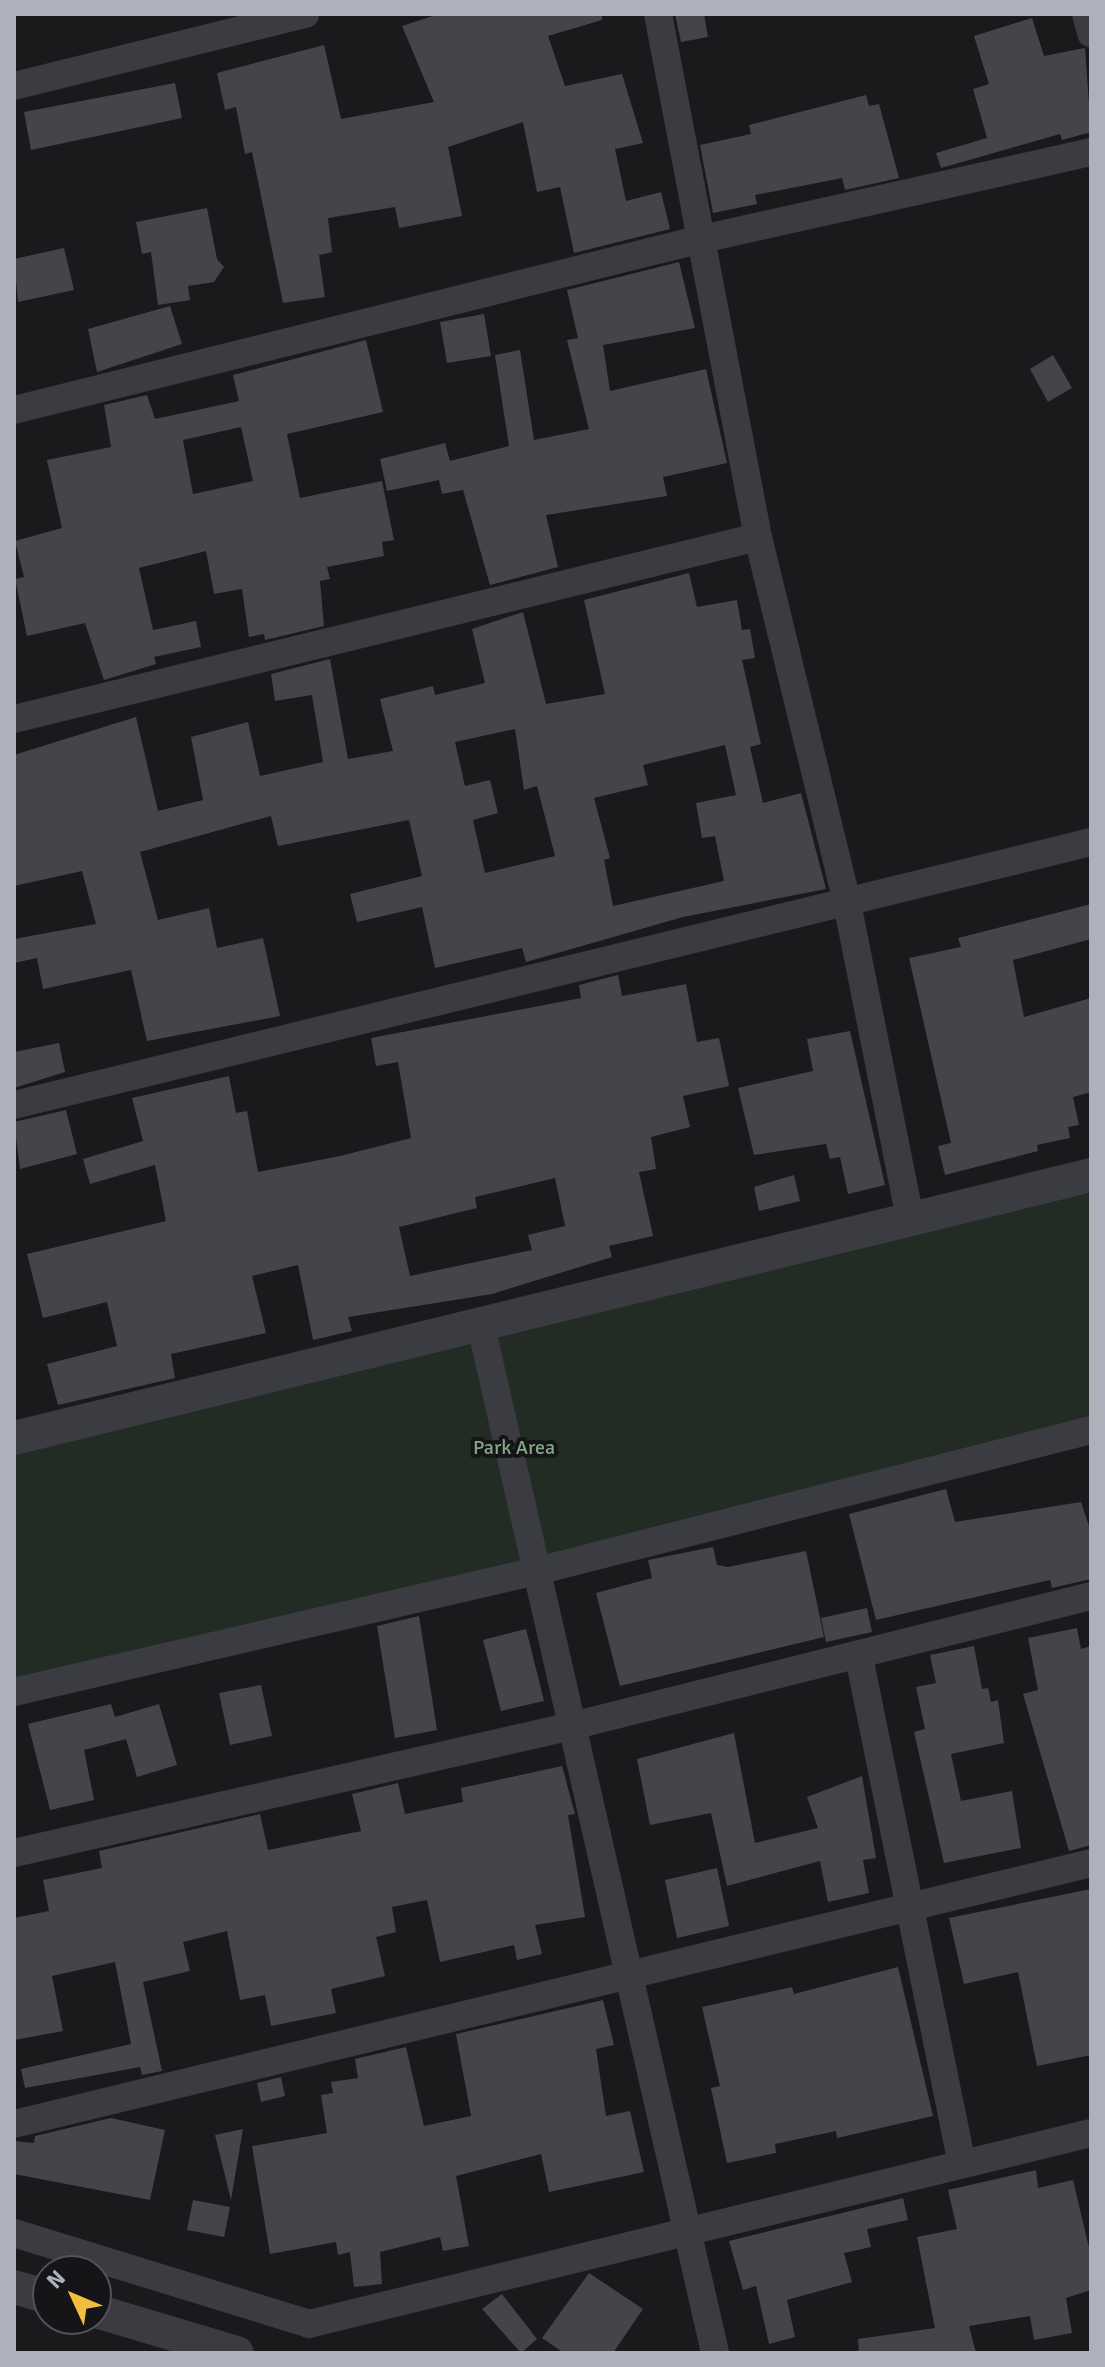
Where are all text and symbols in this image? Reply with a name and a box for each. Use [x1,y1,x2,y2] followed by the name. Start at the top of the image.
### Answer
[473,1435,555,1459] park label: Park Area
[32,2255,112,2335] north arrow
[41,2264,71,2294] text: N

